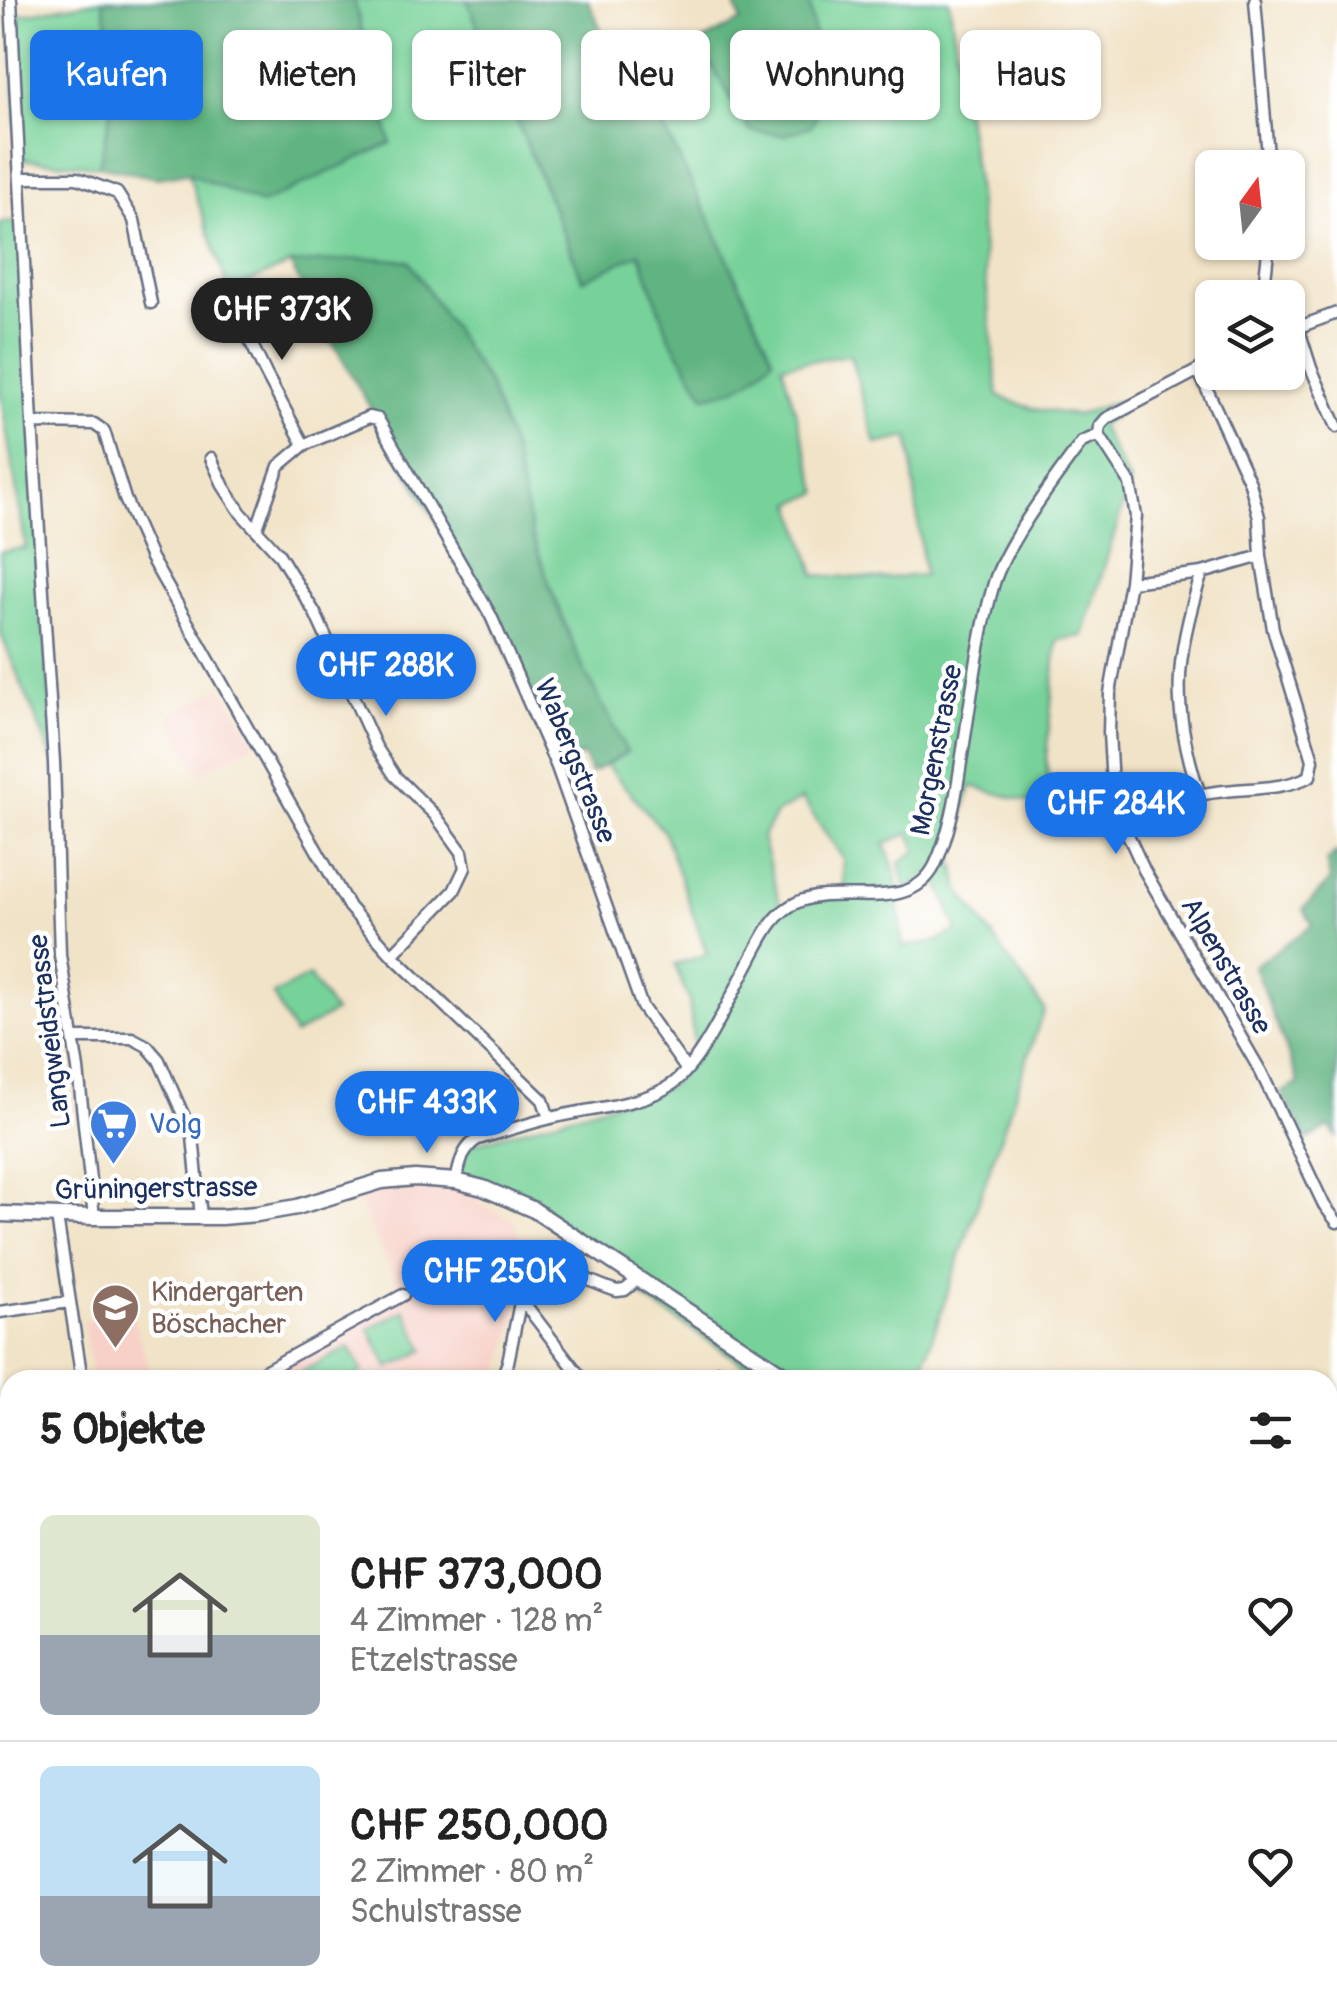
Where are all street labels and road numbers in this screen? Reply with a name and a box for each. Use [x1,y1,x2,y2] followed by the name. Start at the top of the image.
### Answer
[903,661,971,838] street label: Morgenstrasse
[526,674,624,849] street label: Wabergstrasse
[1173,891,1279,1041] street label: Alpenstrasse
[21,932,79,1130] street label: Langweidstrasse
[54,1170,258,1208] street label: Grüningerstrasse

